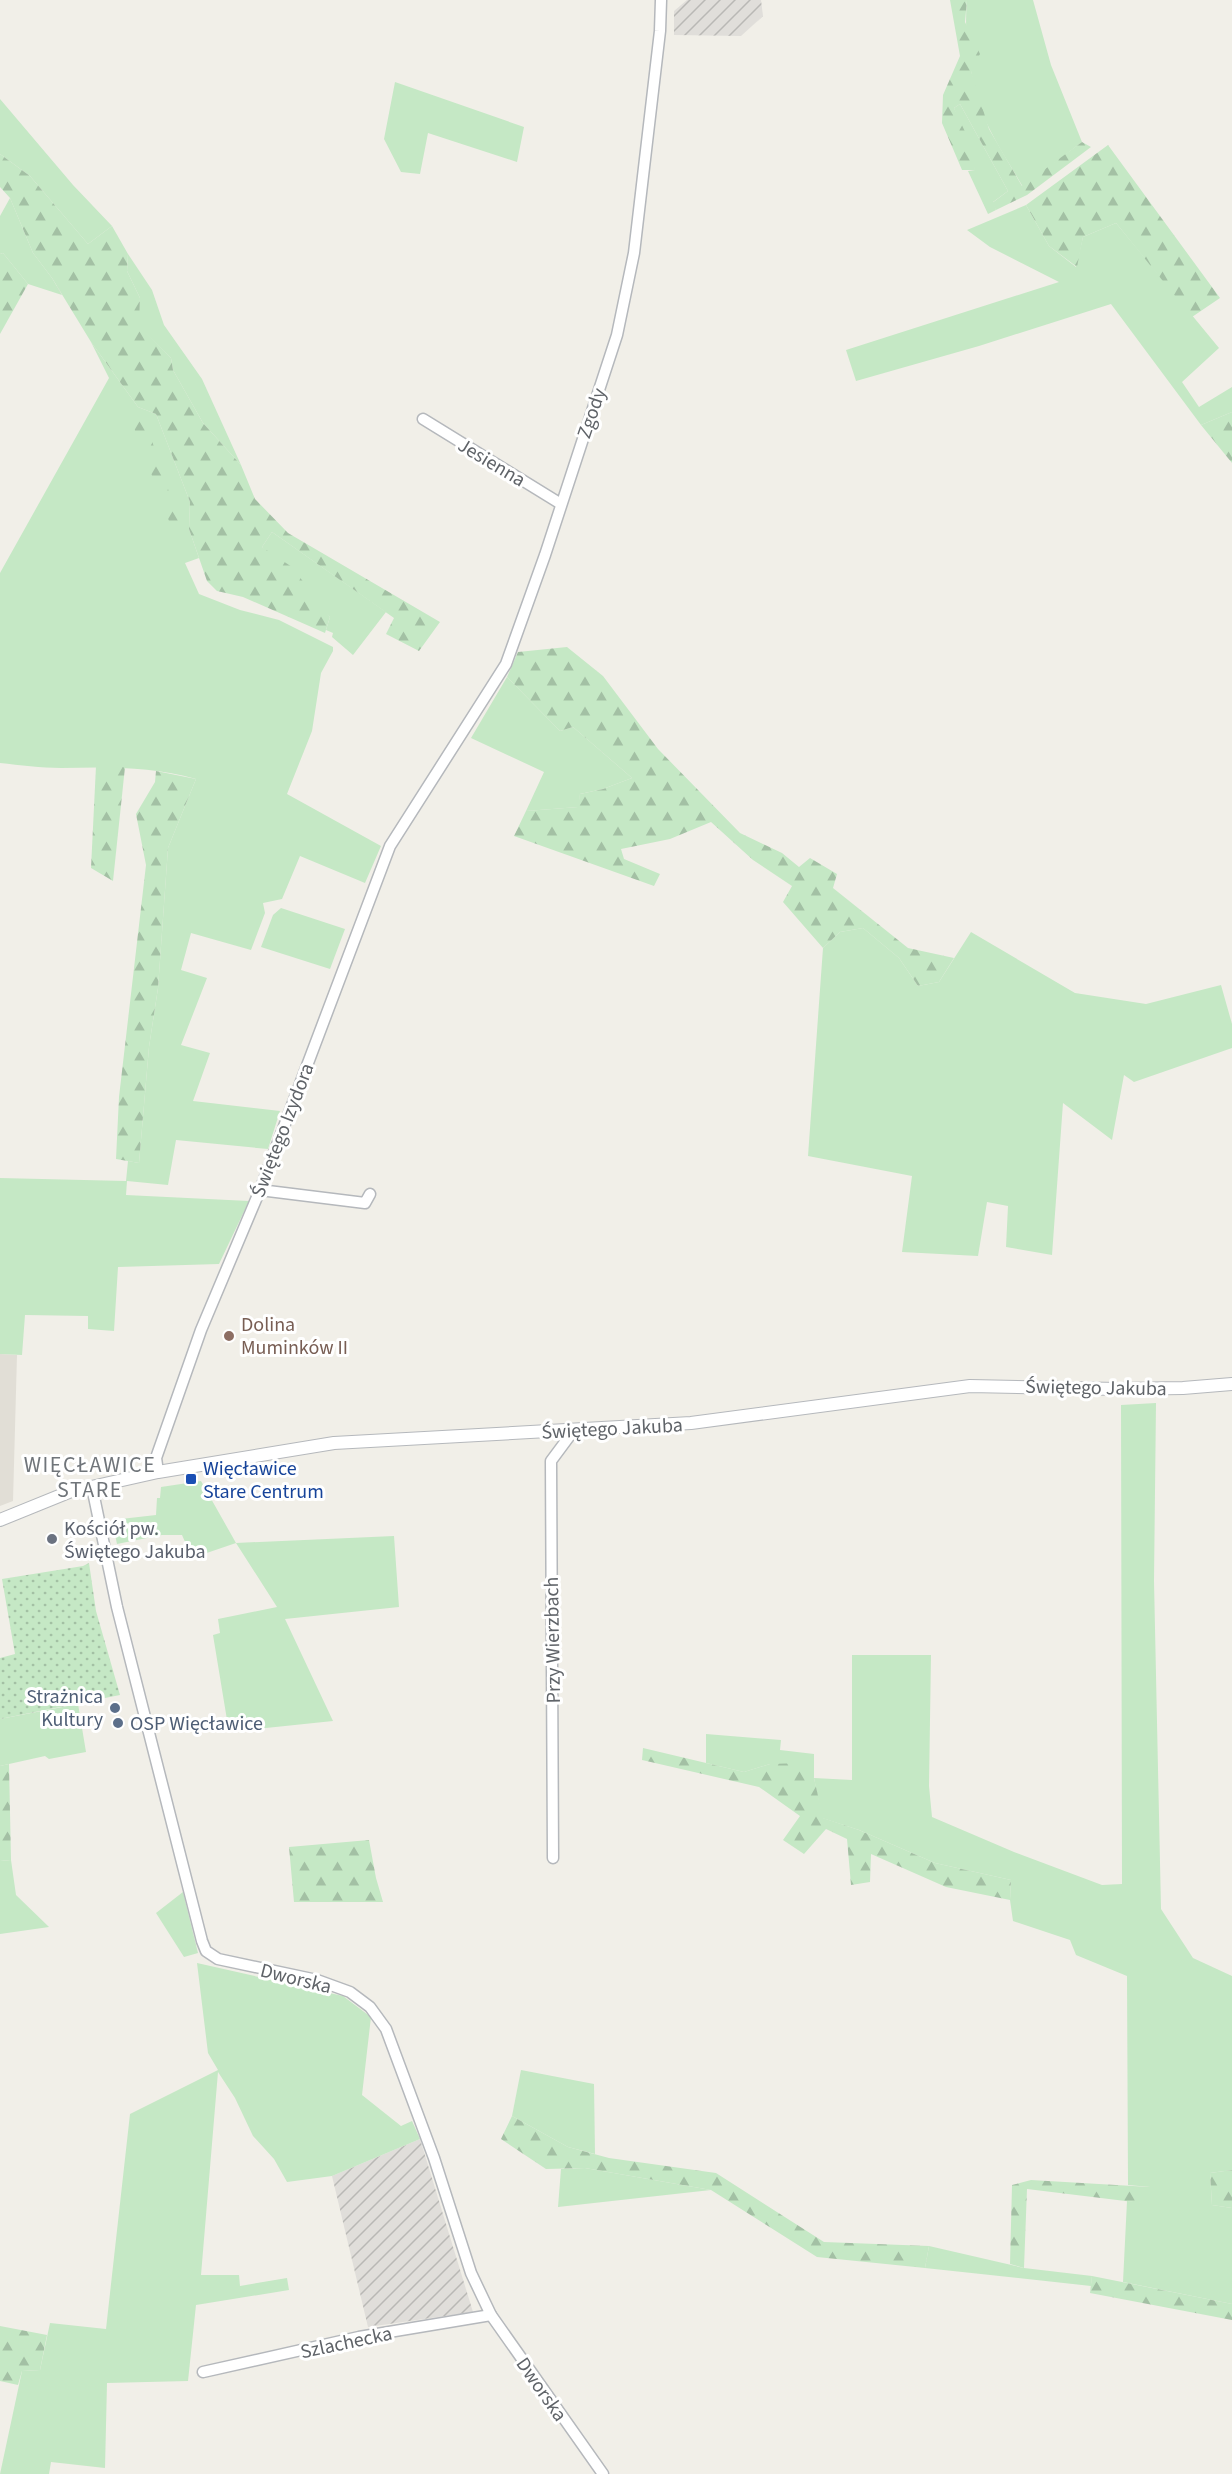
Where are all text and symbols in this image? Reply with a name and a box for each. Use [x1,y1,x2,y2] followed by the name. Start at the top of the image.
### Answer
[570,384,614,442] street label: Zgody
[452,432,531,494] street label: Jesienna
[244,1059,321,1202] street label: Świętego Izydora
[241,1311,348,1362] place label: Dolina Muminków II
[222,1329,236,1343] marker: Dolina Muminków II
[1025,1373,1167,1403] street label: Świętego Jakuba
[541,1411,683,1447] street label: Świętego Jakuba
[24,1449,156,1506] district label: WIĘCŁAWICE STARE
[203,1455,324,1506] place label: Więcławice Stare Centrum
[184,1472,198,1486] marker: Więcławice Stare Centrum
[64,1515,206,1566] place label: Kościół pw. Świętego Jakuba
[45,1532,59,1546] marker: Kościół pw. Świętego Jakuba
[538,1576,568,1704] street label: Przy Wierzbach
[26,1683,104,1734] place label: Strażnica Kultury
[108,1701,122,1715] marker: Strażnica Kultury
[130,1710,263,1738] place label: OSP Więcławice
[111,1716,125,1730] marker: OSP Więcławice
[257,1957,334,2001] street label: Dworska
[298,2320,395,2366] street label: Szlachecka
[509,2352,573,2427] street label: Dworska

